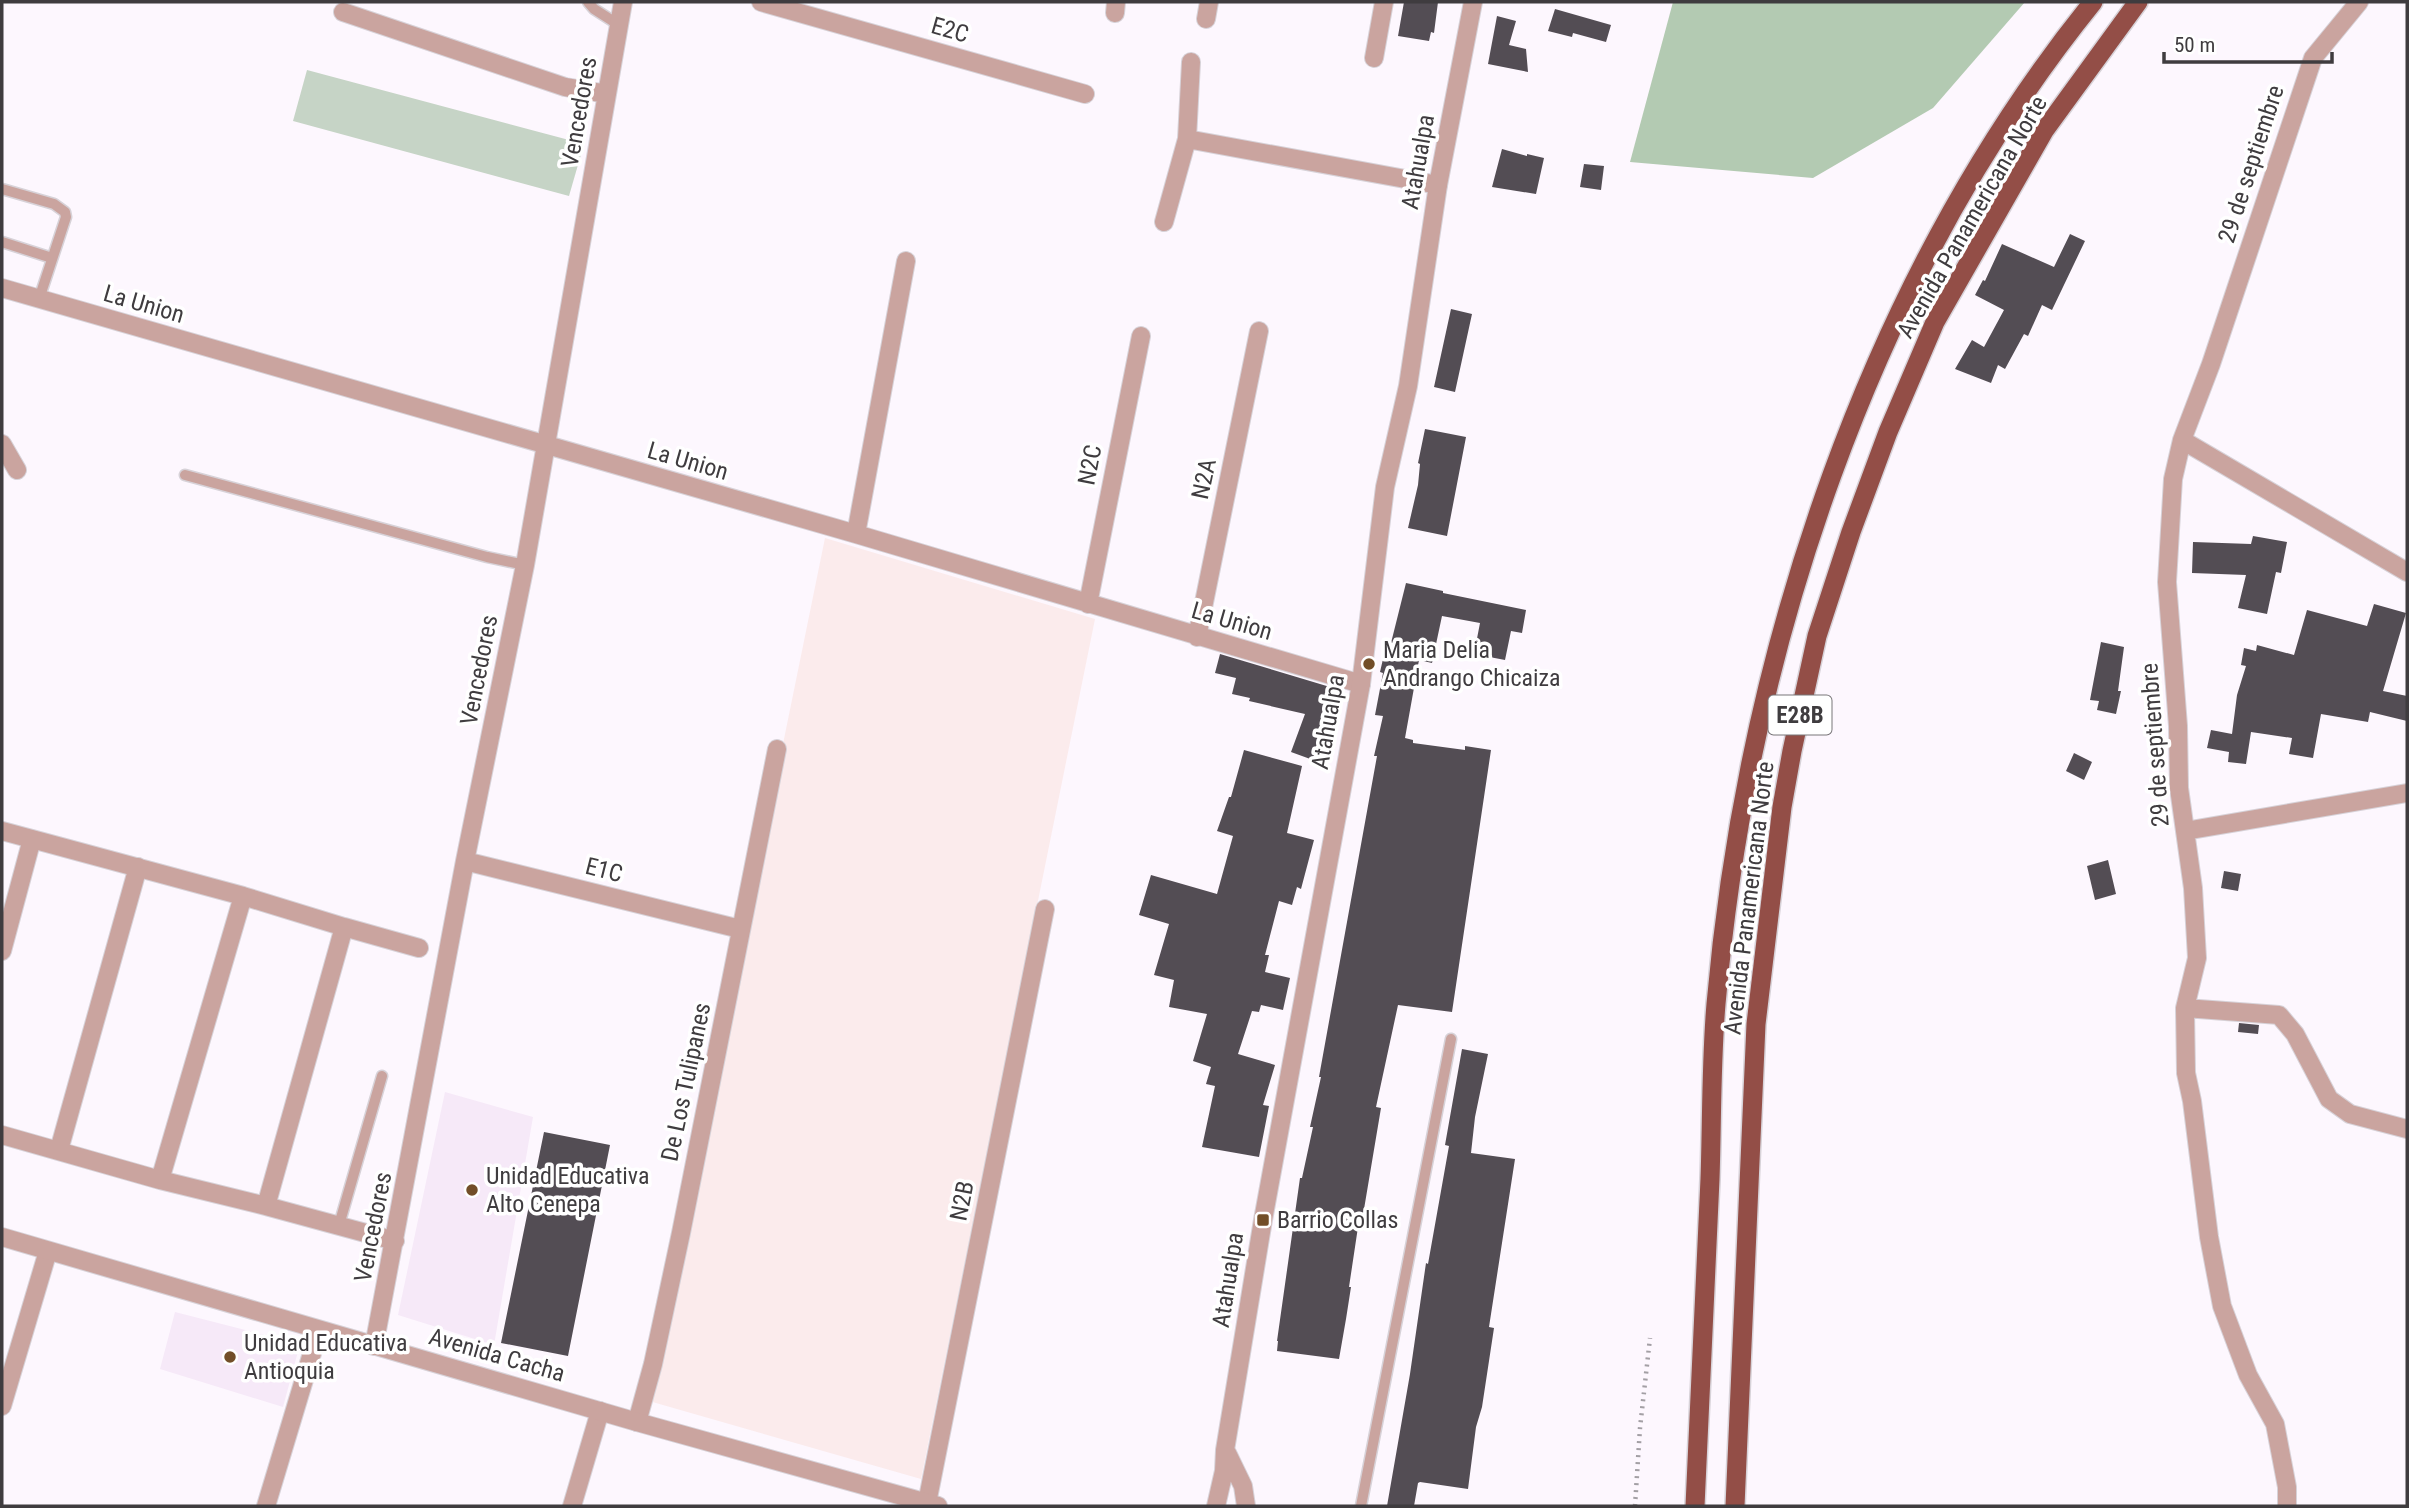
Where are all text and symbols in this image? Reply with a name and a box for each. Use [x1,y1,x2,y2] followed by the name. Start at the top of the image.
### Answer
[928,11,972,49] street label: E2C
[2164,21,2332,65] scale bar
[2174,33,2215,57] text: 50 m
[556,55,602,169] street label: Vencedores
[2212,82,2290,246] street label: 29 de septiembre
[1891,91,2053,343] street label: Avenida Panamericana Norte
[1396,112,1440,212] street label: Atahualpa
[100,279,188,329] street label: La Union
[644,436,732,486] street label: La Union
[1072,443,1108,487] street label: N2C
[1186,456,1222,502] street label: N2A
[1188,596,1276,646] street label: La Union
[455,613,503,727] street label: Vencedores
[1383,636,1561,692] place label: Maria Delia Andrango Chicaiza
[1361,656,1377,672] marker: Maria Delia Andrango Chicaiza
[2135,662,2175,828] street label: 29 de septiembre
[1306,672,1350,772] street label: Atahualpa
[1769,695,1832,734] road number: E28B
[1718,760,1780,1036] street label: Avenida Panamericana Norte
[582,852,626,888] street label: E1C
[656,1000,716,1164] street label: De Los Tulipanes
[486,1162,649,1218] place label: Unidad Educativa Alto Cenepa
[349,1170,397,1284] street label: Vencedores
[944,1179,980,1223] street label: N2B
[464,1182,480,1198] marker: Unidad Educativa Alto Cenepa
[1277,1206,1398,1234] place label: Barrio Collas
[1255,1212,1271,1228] marker: Barrio Collas
[1207,1231,1249,1329] street label: Atahualpa
[426,1322,568,1388] street label: Avenida Cacha
[244,1329,407,1385] place label: Unidad Educativa Antioquia
[222,1349,238,1365] marker: Unidad Educativa Antioquia

